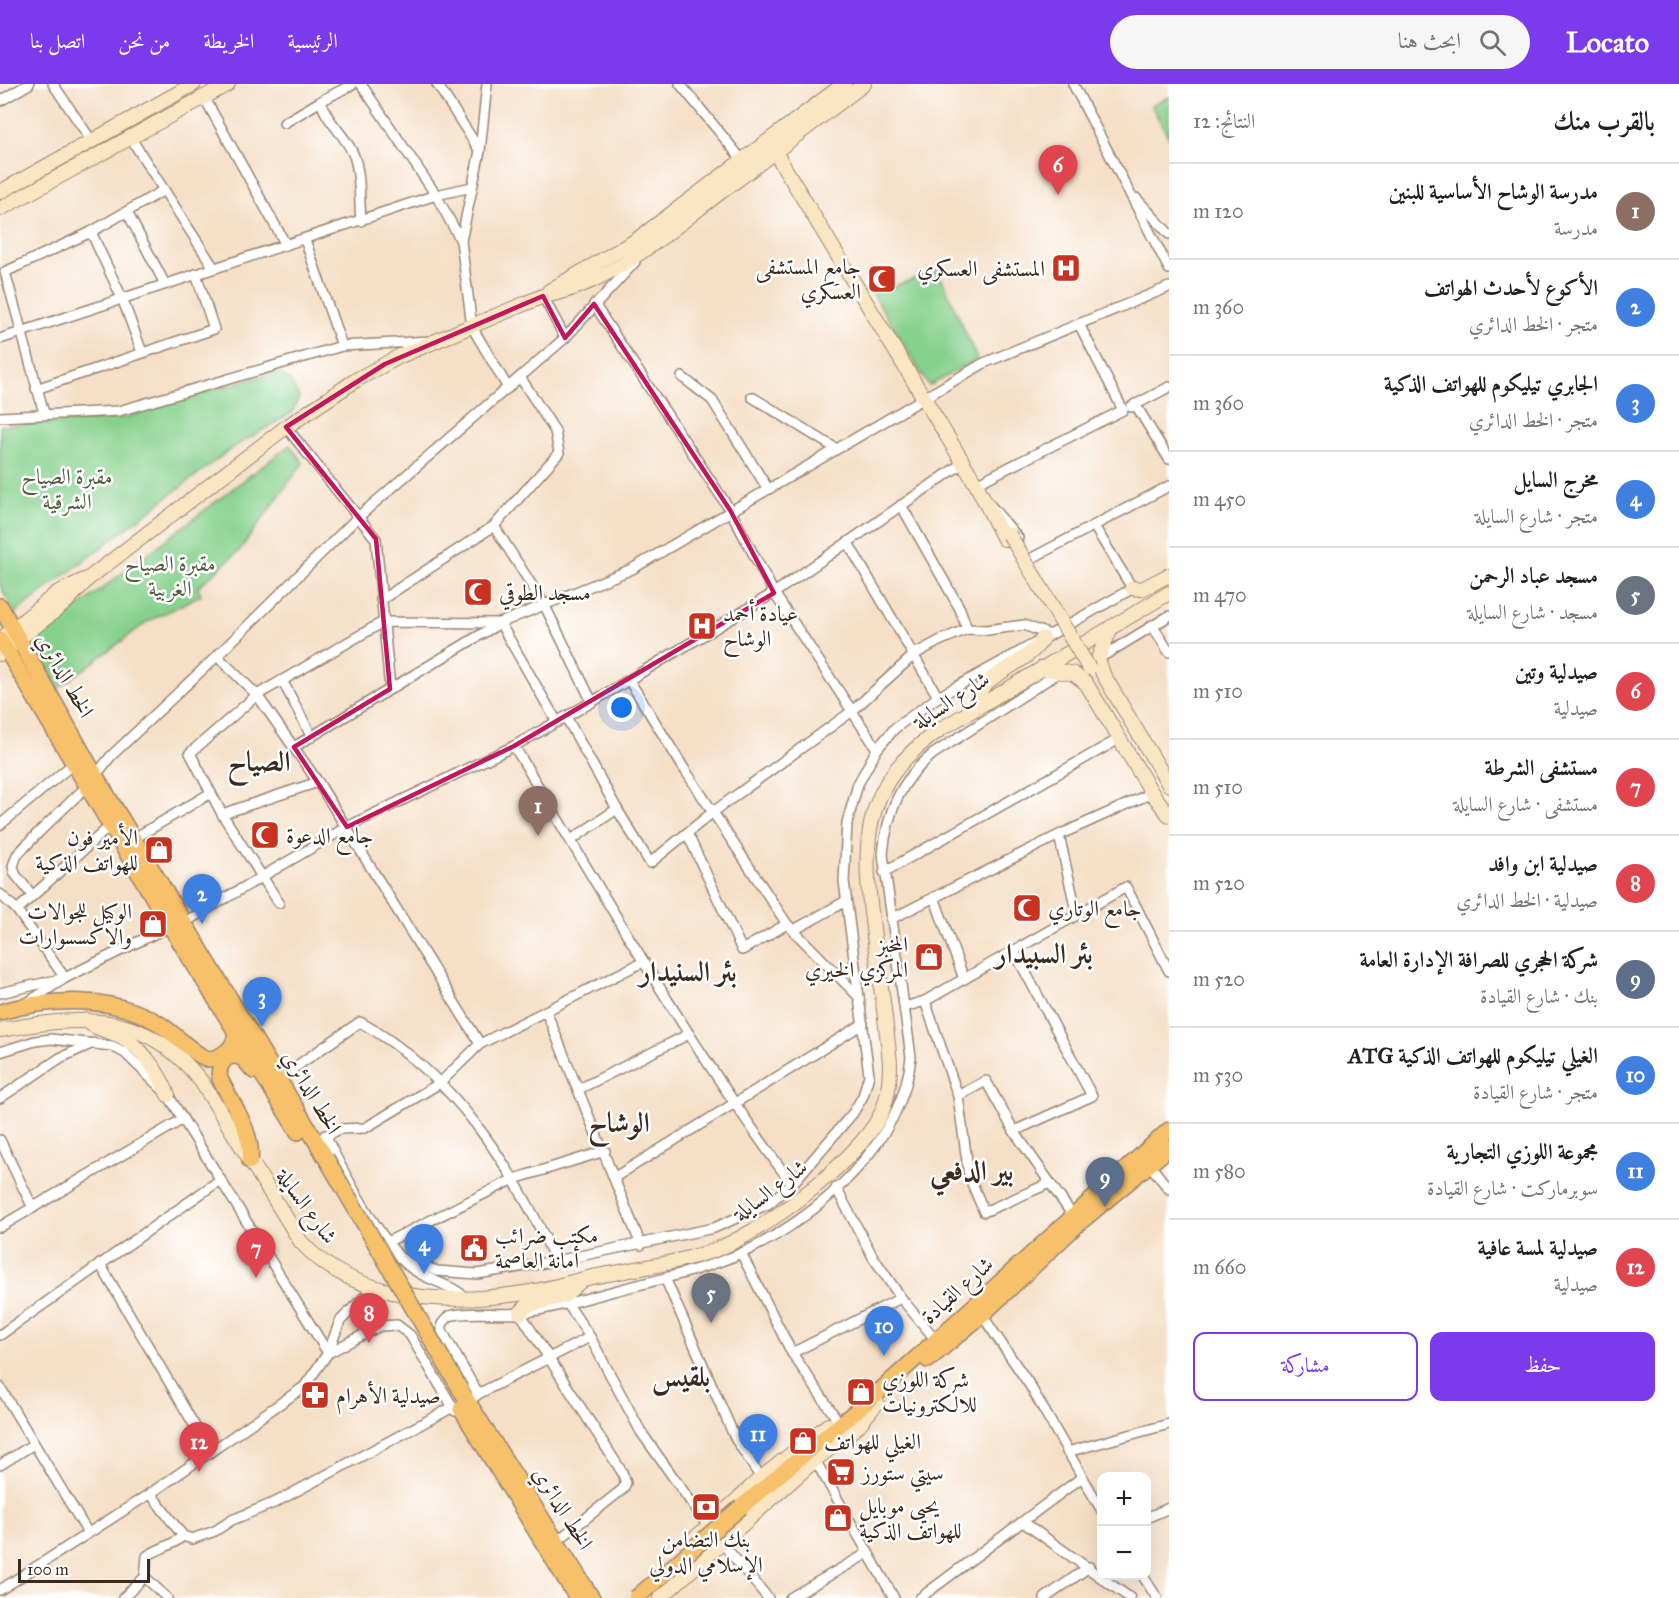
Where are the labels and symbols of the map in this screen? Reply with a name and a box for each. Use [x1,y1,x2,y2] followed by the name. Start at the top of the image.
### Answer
[1038,146,1078,195] pin: 6
[1050,252,1082,284] hospital icon: المستشفى العسكري
[756,253,861,309] place label: جامع المستشفى العسكري
[917,255,1045,286] place label: المستشفى العسكري
[866,263,898,295] mosque icon: جامع المستشفى العسكري
[21,463,113,516] park label: مقبرة الصياح الشرقية
[124,550,216,603] park label: مقبرة الصياح الغربية
[462,576,494,608] mosque icon: مسجد الطوقي
[499,579,591,611] place label: مسجد الطوقي
[723,598,798,658] place label: عيادة أحمد الوشاح
[686,610,718,642] hospital icon: عيادة أحمد الوشاح
[27,628,100,724] street label: الخط الدائري
[907,665,997,740] street label: شارع السايلة
[607,693,636,722] your location
[228,744,290,787] district label: الصياح
[518,786,558,836] pin: 1
[249,819,281,851] mosque icon: جامع الدعوة
[35,822,138,876] place label: الأمير فون للهواتف الذكية
[286,822,373,855] place label: جامع الدعوة
[143,834,175,866] shop icon: الأمير فون للهواتف الذكية
[182,874,222,924] pin: 2
[1011,892,1043,924] mosque icon: جامع الوتاري
[1048,895,1142,928] place label: جامع الوتاري
[19,898,132,950] place label: الوكيل للجوالات والاكسسوارات
[137,908,169,940] shop icon: الوكيل للجوالات والاكسسوارات
[805,931,908,987] place label: المخبز المركزي الخيري
[992,936,1093,971] district label: بئر السبيدار
[913,941,945,973] shop icon: المخبز المركزي الخيري
[636,954,737,989] district label: بئر السنيدار
[242,978,282,1027] pin: 3
[273,1045,348,1141] street label: الخط الدائري
[588,1105,650,1148] district label: الوشاح
[727,1153,816,1231] street label: شارع السايلة
[930,1153,1014,1196] district label: بير الدفعي
[1086,1158,1124,1207] pin: 9
[266,1162,343,1252] street label: شارع السايلة
[495,1222,598,1274] place label: مكتب ضرائب أمانة العاصمة
[404,1224,444,1274] pin: 4
[236,1228,276,1278] pin: 7
[458,1232,490,1264] public building icon: مكتب ضرائب أمانة العاصمة
[915,1250,1002,1333] street label: شارع القيادة
[692,1274,730,1323] pin: 5
[350,1294,388,1343] pin: 8
[864,1306,904,1356] pin: 10
[652,1359,710,1396] district label: بلقيس
[882,1366,977,1418] place label: شركة اللوزي للالكترونيات
[845,1376,877,1408] shop icon: شركة اللوزي للالكترونيات
[299,1379,331,1411] pharmacy icon: صيدلية الأهرام
[336,1380,441,1415] place label: صيدلية الأهرام
[738,1414,777,1464] pin: 11
[180,1422,218,1472] pin: 12
[787,1425,819,1457] shop icon: الغيلي للهواتف
[824,1428,921,1463] place label: الغيلي للهواتف
[825,1456,857,1488] supermarket icon: سيتي ستورز
[860,1459,944,1493] place label: سيتي ستورز
[523,1461,599,1557] street label: الخط الدائري
[690,1491,722,1523] bank icon: بنك التضامن الإسلامي الدولي
[859,1492,962,1544] place label: يحيى موبايل للهواتف الذكية
[822,1502,854,1534] shop icon: يحيى موبايل للهواتف الذكية
[649,1526,763,1583] place label: بنك التضامن الإسلامي الدولي
[18,1556,150,1584] scale bar

